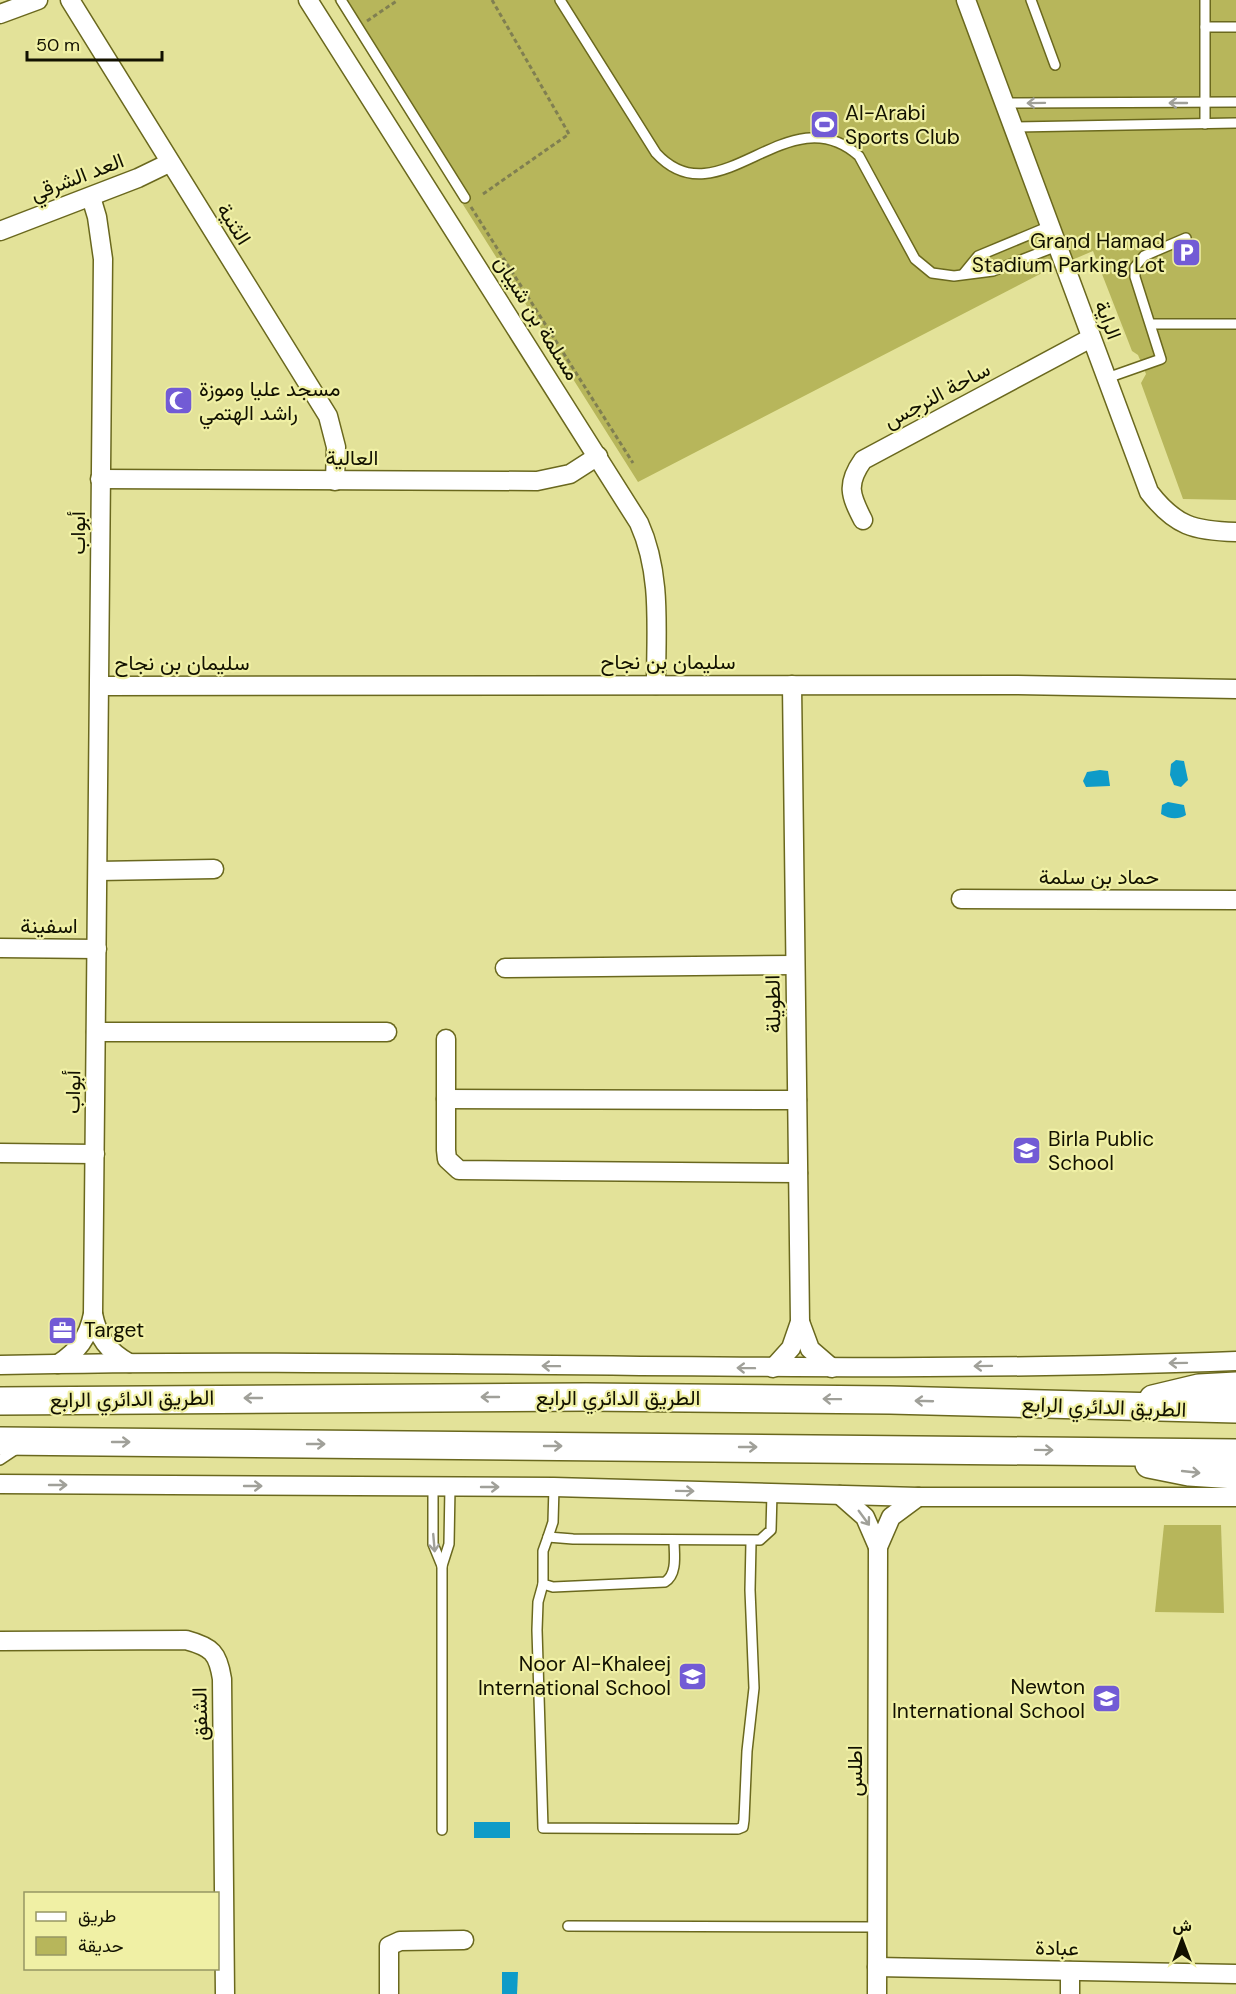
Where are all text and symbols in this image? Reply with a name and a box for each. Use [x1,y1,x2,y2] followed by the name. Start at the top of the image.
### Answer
[27,24,162,62] scale bar
[36,33,80,57] text: 50 m
[1026,97,1046,109] one-way arrow
[1168,97,1188,109] one-way arrow
[845,99,960,151] place label: Al-Arabi Sports Club
[808,109,840,141] sports icon: Al-Arabi Sports Club
[26,146,129,210] street label: العد الشرقي
[210,198,258,250] street label: الثنية
[972,227,1165,279] place label: Grand Hamad Stadium Parking Lot
[1170,237,1202,269] parking icon: Grand Hamad Stadium Parking Lot
[487,250,587,386] street label: مسلمة بن شيبان
[1088,296,1128,344] street label: الراية
[879,355,995,435] street label: ساحة النرجس
[199,375,341,430] place label: مسجد عليا وموزة راشد الهتمي
[162,385,194,417] mosque icon: مسجد عليا وموزة راشد الهتمي
[326,444,379,472] street label: العالية
[64,511,92,555] street label: أبواب
[601,648,735,676] street label: سليمان بن نجاح
[115,649,249,677] street label: سليمان بن نجاح
[1039,863,1159,891] street label: حماد بن سلمة
[20,912,78,940] street label: اسفينة
[758,974,788,1034] street label: الطويلة
[59,1070,87,1114] street label: أبواب
[1048,1125,1154,1177] place label: Birla Public School
[1011,1135,1043,1167] school or university icon: Birla Public School
[47,1314,79,1346] office icon: Target
[84,1316,144,1344] place label: Target
[1168,1357,1188,1368] one-way arrow
[541,1360,561,1372] one-way arrow
[973,1360,993,1372] one-way arrow
[736,1362,756,1374] one-way arrow
[49,1384,215,1417] street label: الطريق الدائري الرابع
[536,1384,700,1415] street label: الطريق الدائري الرابع
[1021,1390,1187,1427] street label: الطريق الدائري الرابع
[480,1391,500,1403] one-way arrow
[243,1392,263,1404] one-way arrow
[822,1393,842,1405] one-way arrow
[915,1395,935,1407] one-way arrow
[111,1436,131,1448] one-way arrow
[306,1438,326,1450] one-way arrow
[543,1440,563,1451] one-way arrow
[738,1441,758,1453] one-way arrow
[1033,1445,1053,1456] one-way arrow
[1180,1466,1200,1477] one-way arrow
[48,1479,68,1491] one-way arrow
[243,1480,263,1492] one-way arrow
[480,1481,500,1493] one-way arrow
[675,1485,695,1496] one-way arrow
[858,1509,870,1525] one-way arrow
[429,1533,440,1552] one-way arrow
[478,1650,671,1702] place label: Noor Al-Khaleej International School
[676,1660,708,1692] school or university icon: Noor Al-Khaleej International School
[892,1673,1085,1725] place label: Newton International School
[1090,1683,1122,1715] school or university icon: Newton International School
[186,1687,214,1741] street label: الشفق
[841,1745,869,1797] street label: اطلس
[24,1892,219,1970] legend
[78,1904,116,1928] text: طريق
[1152,1910,1212,1970] north arrow
[1172,1915,1192,1936] text: ش
[78,1934,124,1958] text: حديقة
[1035,1934,1079,1962] street label: عبادة

